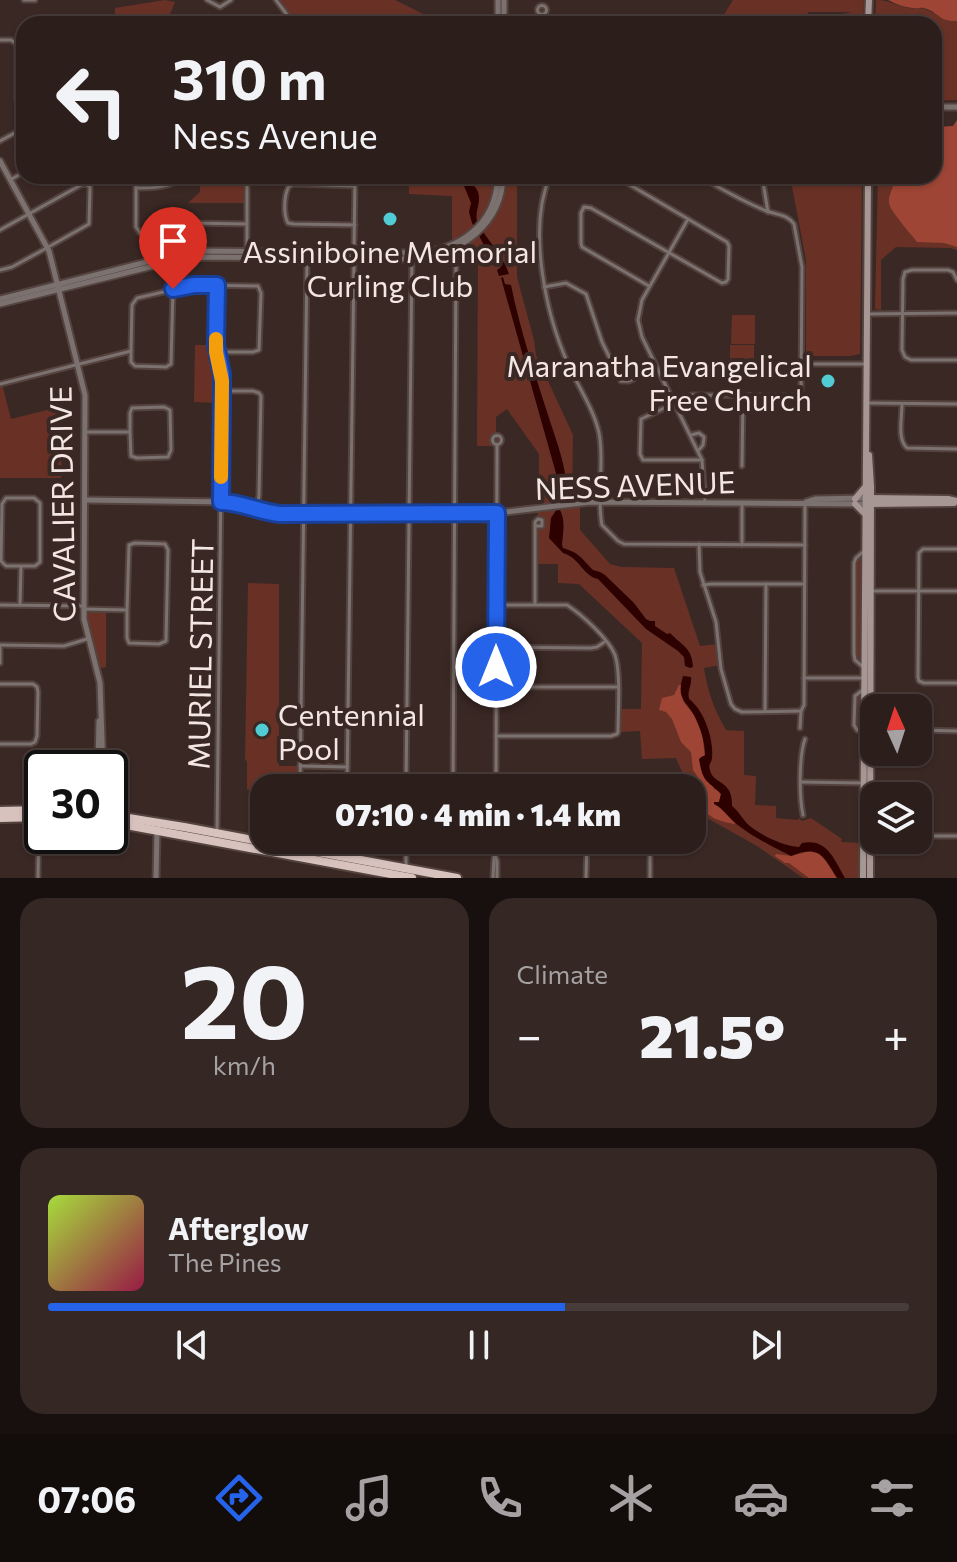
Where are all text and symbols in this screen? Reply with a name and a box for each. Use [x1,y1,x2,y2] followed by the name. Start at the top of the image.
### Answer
[172,43,327,112] text: 310 m
[40,48,144,152] icon: left
[172,112,378,156] text: Ness Avenue
[139,207,207,289] pin
[381,210,399,228] marker: Assiniboine Memorial Curling Club
[151,219,195,263] icon: arrive
[243,232,537,303] place label: Assiniboine Memorial Curling Club
[506,346,812,417] place label: Maranatha Evangelical Free Church
[819,372,837,390] marker: Maranatha Evangelical Free Church
[40,386,82,622] street label: CAVALIER DRIVE
[534,462,736,506] street label: NESS AVENUE
[178,538,220,770] street label: MURIEL STREET
[454,625,538,709] position arrow
[860,694,932,766] north arrow
[860,694,932,854] map controls
[278,695,425,766] place label: Centennial Pool
[253,721,271,739] marker: Centennial Pool
[24,750,128,854] speed limit sign: 30
[860,782,932,854] button: layers
[335,795,621,832] text: 07:10 · 4 min · 1.4 km
[180,933,308,1060] text: 20
[517,958,608,989] text: Climate
[639,997,785,1070] text: 21.5°
[517,1007,542,1061] text: −
[883,1007,909,1061] text: +
[213,1049,276,1080] text: km/h
[168,1209,309,1246] text: Afterglow
[168,1246,282,1277] text: The Pines
[170,1323,214,1367] icon: previous
[457,1323,501,1367] icon: pause
[744,1323,788,1367] icon: next
[211,1470,267,1526] icon: directions
[341,1470,397,1526] icon: music
[472,1470,528,1526] icon: phone
[603,1470,659,1526] icon: climate
[733,1470,789,1526] icon: car
[864,1470,920,1526] icon: filters
[37,1476,136,1520] text: 07:06

